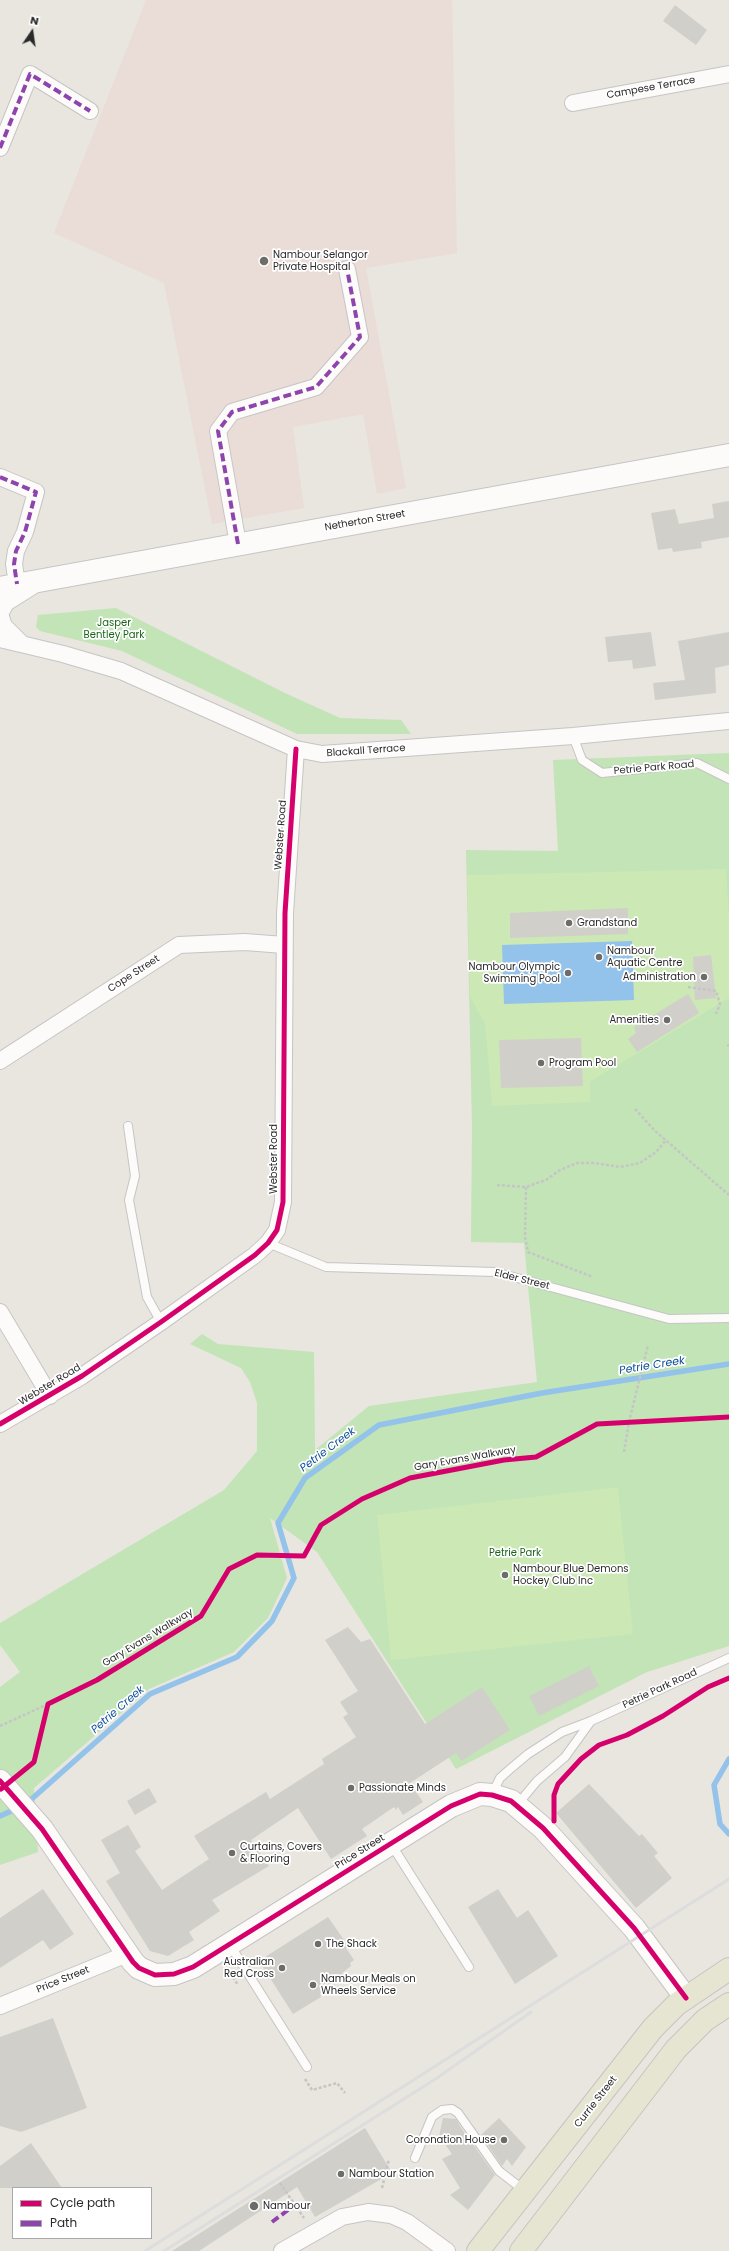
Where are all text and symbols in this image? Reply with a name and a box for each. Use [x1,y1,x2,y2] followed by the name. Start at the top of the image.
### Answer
[12,12,52,52] north arrow
[29,12,41,29] text: N
[606,74,696,102] street label: Campese Terrace
[273,249,368,272] place label: Nambour Selangor Private Hospital
[258,255,270,267] marker: Nambour Selangor Private Hospital
[324,508,406,534] street label: Netherton Street
[84,617,144,640] park label: Jasper Bentley Park
[326,742,406,760] street label: Blackall Terrace
[613,759,695,777] street label: Petrie Park Road
[273,800,289,870] street label: Webster Road
[577,917,637,929] place label: Grandstand
[564,918,574,928] marker: Grandstand
[607,945,682,968] place label: Nambour Aquatic Centre
[594,952,604,962] marker: Nambour Aquatic Centre
[106,953,162,995] street label: Cope Street
[468,961,560,984] place label: Nambour Olympic Swimming Pool
[563,968,573,978] marker: Nambour Olympic Swimming Pool
[623,971,696,983] place label: Administration
[699,972,709,982] marker: Administration
[609,1014,659,1026] place label: Amenities
[662,1015,672,1025] marker: Amenities
[549,1057,616,1069] place label: Program Pool
[536,1058,546,1068] marker: Program Pool
[268,1124,280,1194] street label: Webster Road
[493,1267,551,1293] street label: Elder Street
[618,1354,686,1378] water label: Petrie Creek
[17,1362,83,1408] street label: Webster Road
[298,1425,358,1475] water label: Petrie Creek
[413,1444,517,1474] street label: Gary Evans Walkway
[489,1547,541,1559] park label: Petrie Park
[513,1563,628,1586] place label: Nambour Blue Demons Hockey Club Inc
[500,1570,510,1580] marker: Nambour Blue Demons Hockey Club Inc
[101,1606,195,1670] street label: Gary Evans Walkway
[621,1666,699,1712] street label: Petrie Park Road
[89,1683,147,1737] water label: Petrie Creek
[359,1782,446,1794] place label: Passionate Minds
[346,1783,356,1793] marker: Passionate Minds
[333,1832,387,1872] street label: Price Street
[240,1841,322,1864] place label: Curtains, Covers & Flooring
[227,1848,237,1858] marker: Curtains, Covers & Flooring
[326,1938,377,1950] place label: The Shack
[313,1939,323,1949] marker: The Shack
[223,1956,274,1980] place label: Australian Red Cross
[277,1963,287,1973] marker: Australian Red Cross
[35,1964,91,1996] street label: Price Street
[321,1973,416,1996] place label: Nambour Meals on Wheels Service
[308,1980,318,1990] marker: Nambour Meals on Wheels Service
[572,2074,620,2130] street label: Currie Street
[406,2134,496,2146] place label: Coronation House
[499,2135,509,2145] marker: Coronation House
[349,2168,434,2180] place label: Nambour Station
[336,2169,346,2179] marker: Nambour Station
[12,2187,152,2239] legend
[50,2194,115,2211] text: Cycle path
[248,2200,260,2212] marker: Nambour
[263,2200,310,2212] place label: Nambour
[50,2214,77,2231] text: Path

